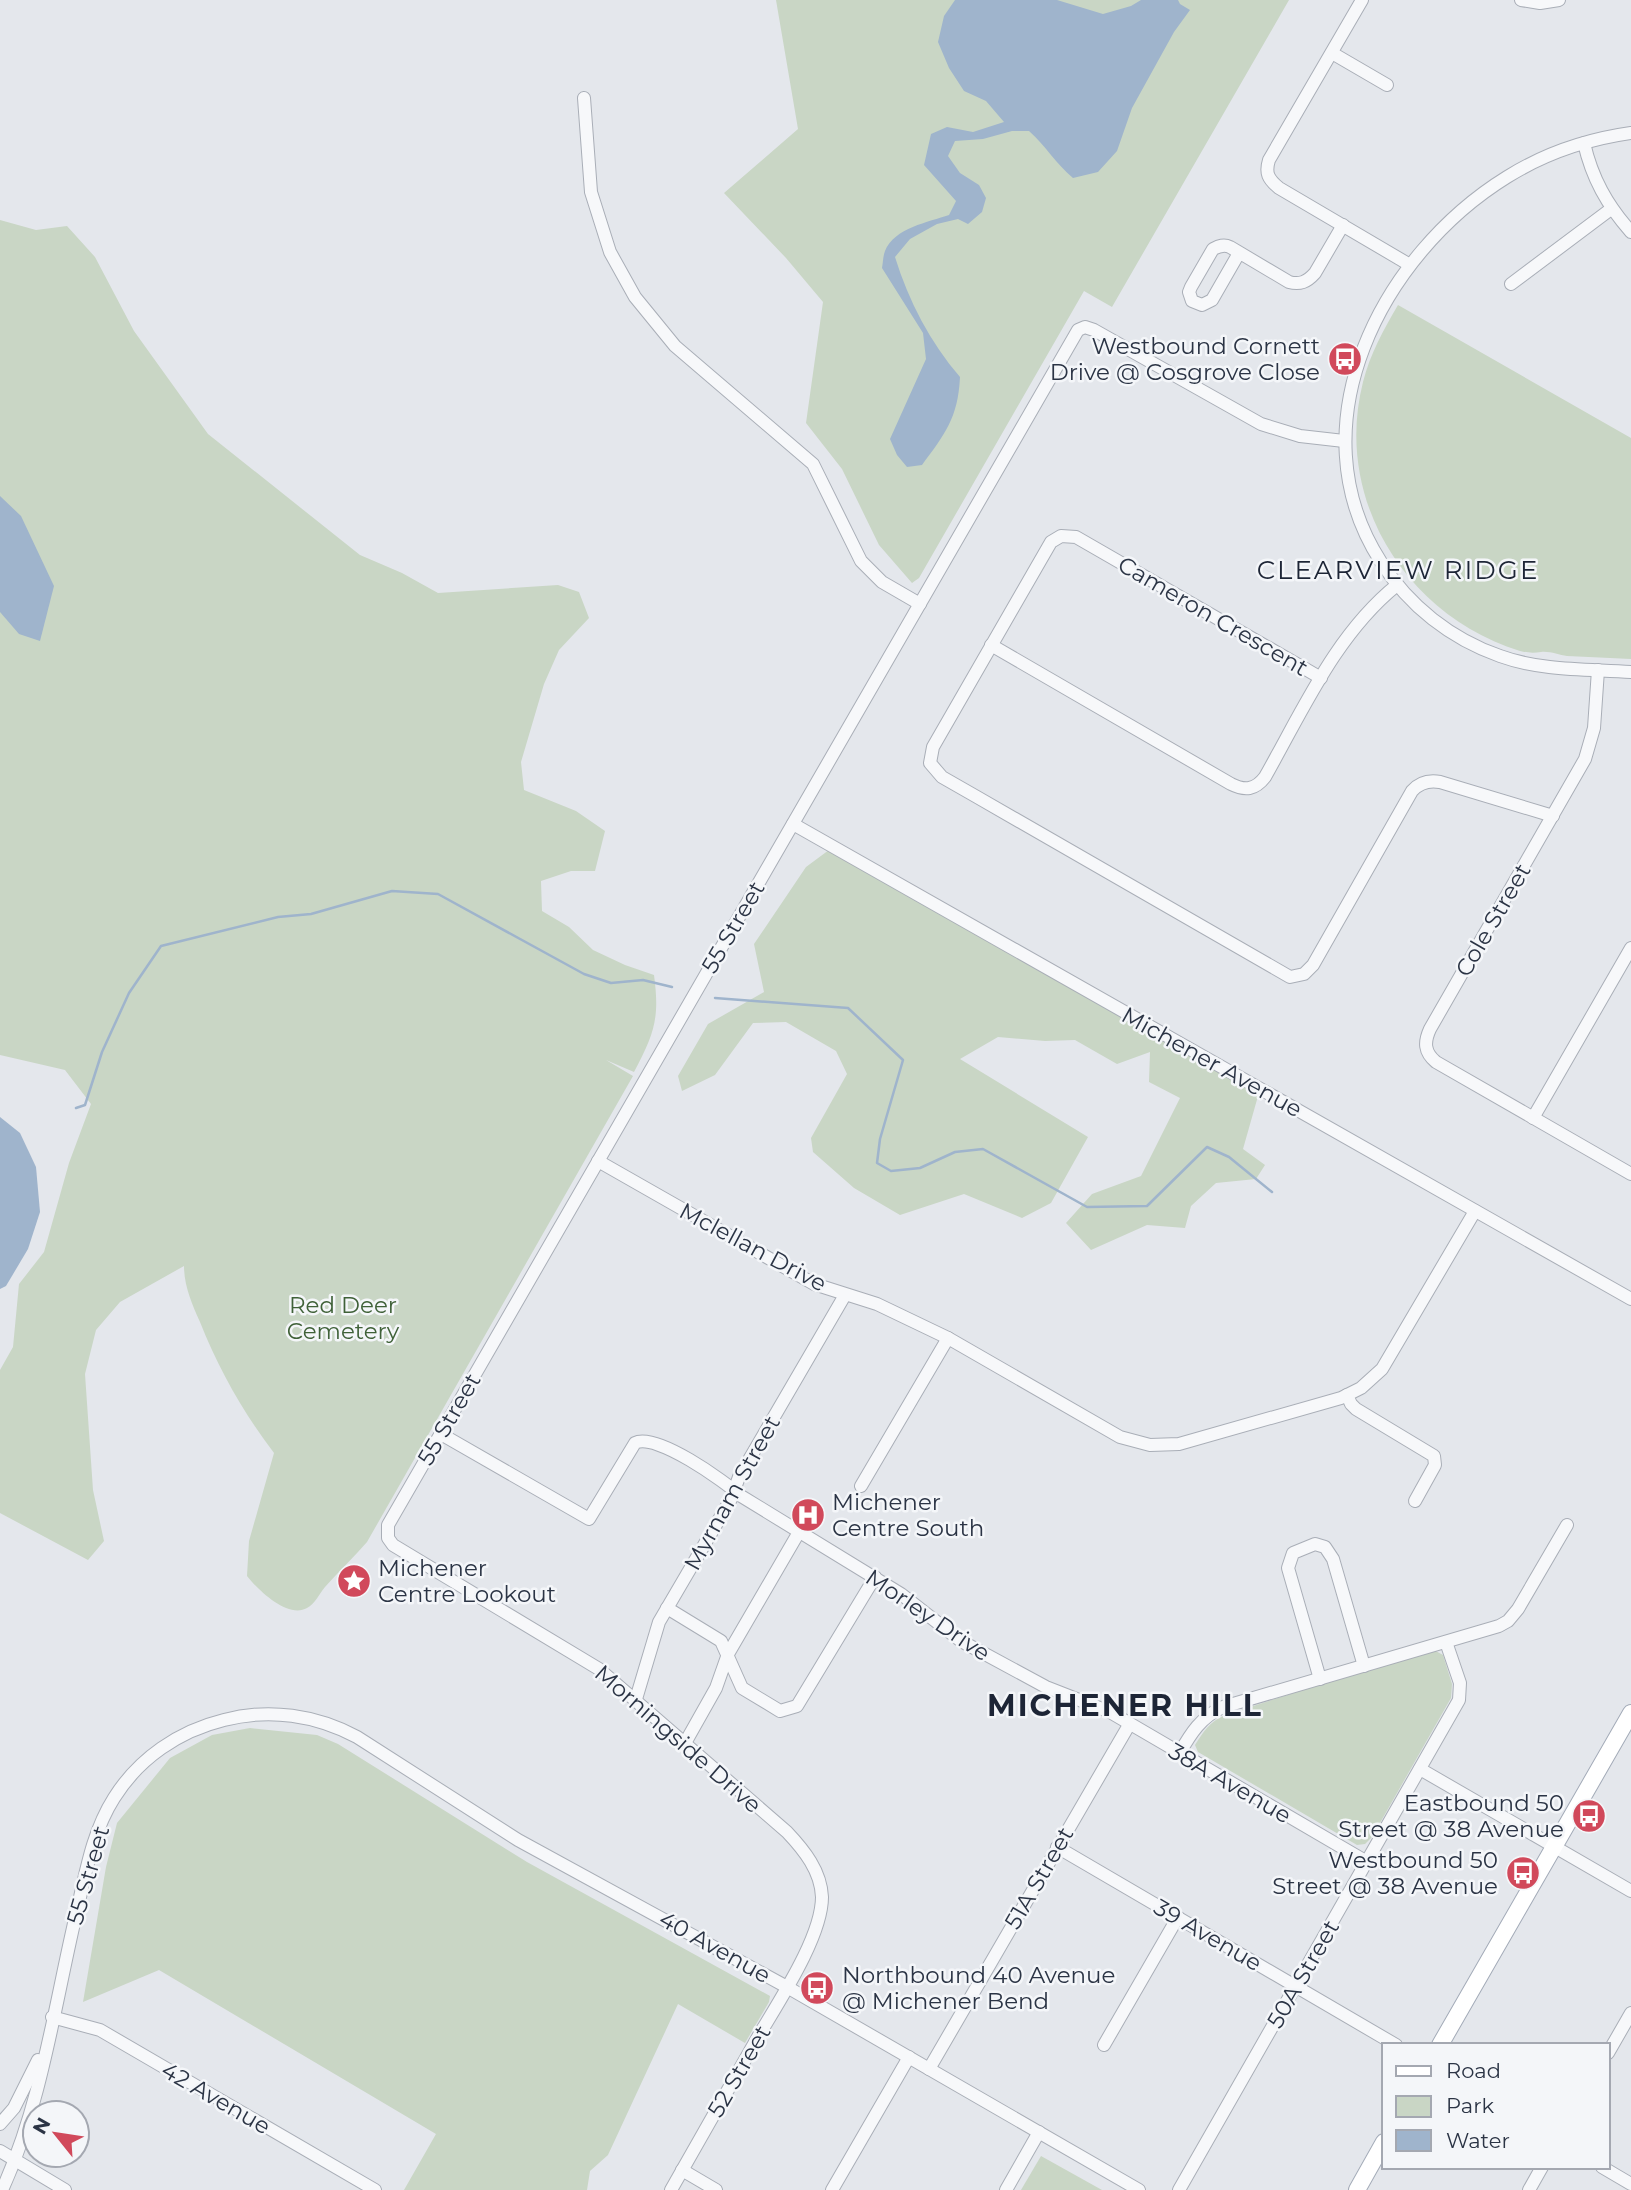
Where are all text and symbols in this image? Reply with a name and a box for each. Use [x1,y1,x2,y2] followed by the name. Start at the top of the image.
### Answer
[1050,332,1320,386] place label: Westbound Cornett Drive @ Cosgrove Close
[1326,340,1364,378] bus stop icon: Westbound Cornett Drive @ Cosgrove Close
[1113,550,1313,682] street label: Cameron Crescent
[1257,554,1539,586] district label: CLEARVIEW RIDGE
[1449,859,1537,981] street label: Cole Street
[696,876,770,978] street label: 55 Street
[1117,1001,1307,1123] street label: Michener Avenue
[675,1196,831,1298] street label: Mclellan Drive
[287,1291,400,1345] park label: Red Deer Cemetery
[412,1368,486,1470] street label: 55 Street
[678,1411,786,1575] street label: Myrnam Street
[832,1488,984,1542] place label: Michener Centre South
[789,1496,827,1534] hospital icon: Michener Centre South
[378,1554,556,1608] place label: Michener Centre Lookout
[335,1562,373,1600] place icon: Michener Centre Lookout
[860,1563,996,1667] street label: Morley Drive
[589,1659,767,1819] street label: Morningside Drive
[987,1687,1263,1724] district label: MICHENER HILL
[1164,1737,1296,1829] street label: 38A Avenue
[1338,1789,1564,1843] place label: Eastbound 50 Street @ 38 Avenue
[1570,1797,1608,1835] bus stop icon: Eastbound 50 Street @ 38 Avenue
[61,1822,115,1928] street label: 55 Street
[999,1822,1079,1934] street label: 51A Street
[1272,1846,1498,1900] place label: Westbound 50 Street @ 38 Avenue
[1504,1854,1542,1892] bus stop icon: Westbound 50 Street @ 38 Avenue
[1149,1893,1267,1977] street label: 39 Avenue
[654,1905,776,1989] street label: 40 Avenue
[1261,1915,1345,2033] street label: 50A Street
[842,1961,1115,2015] place label: Northbound 40 Avenue @ Michener Bend
[798,1969,836,2007] bus stop icon: Northbound 40 Avenue @ Michener Bend
[701,2020,777,2122] street label: 52 Street
[1382,2043,1610,2169] legend
[157,2056,275,2140] street label: 42 Avenue
[1446,2058,1501,2083] text: Road
[1446,2093,1494,2118] text: Park
[21,2099,91,2169] north arrow
[28,2113,56,2138] text: N
[1446,2128,1510,2153] text: Water

